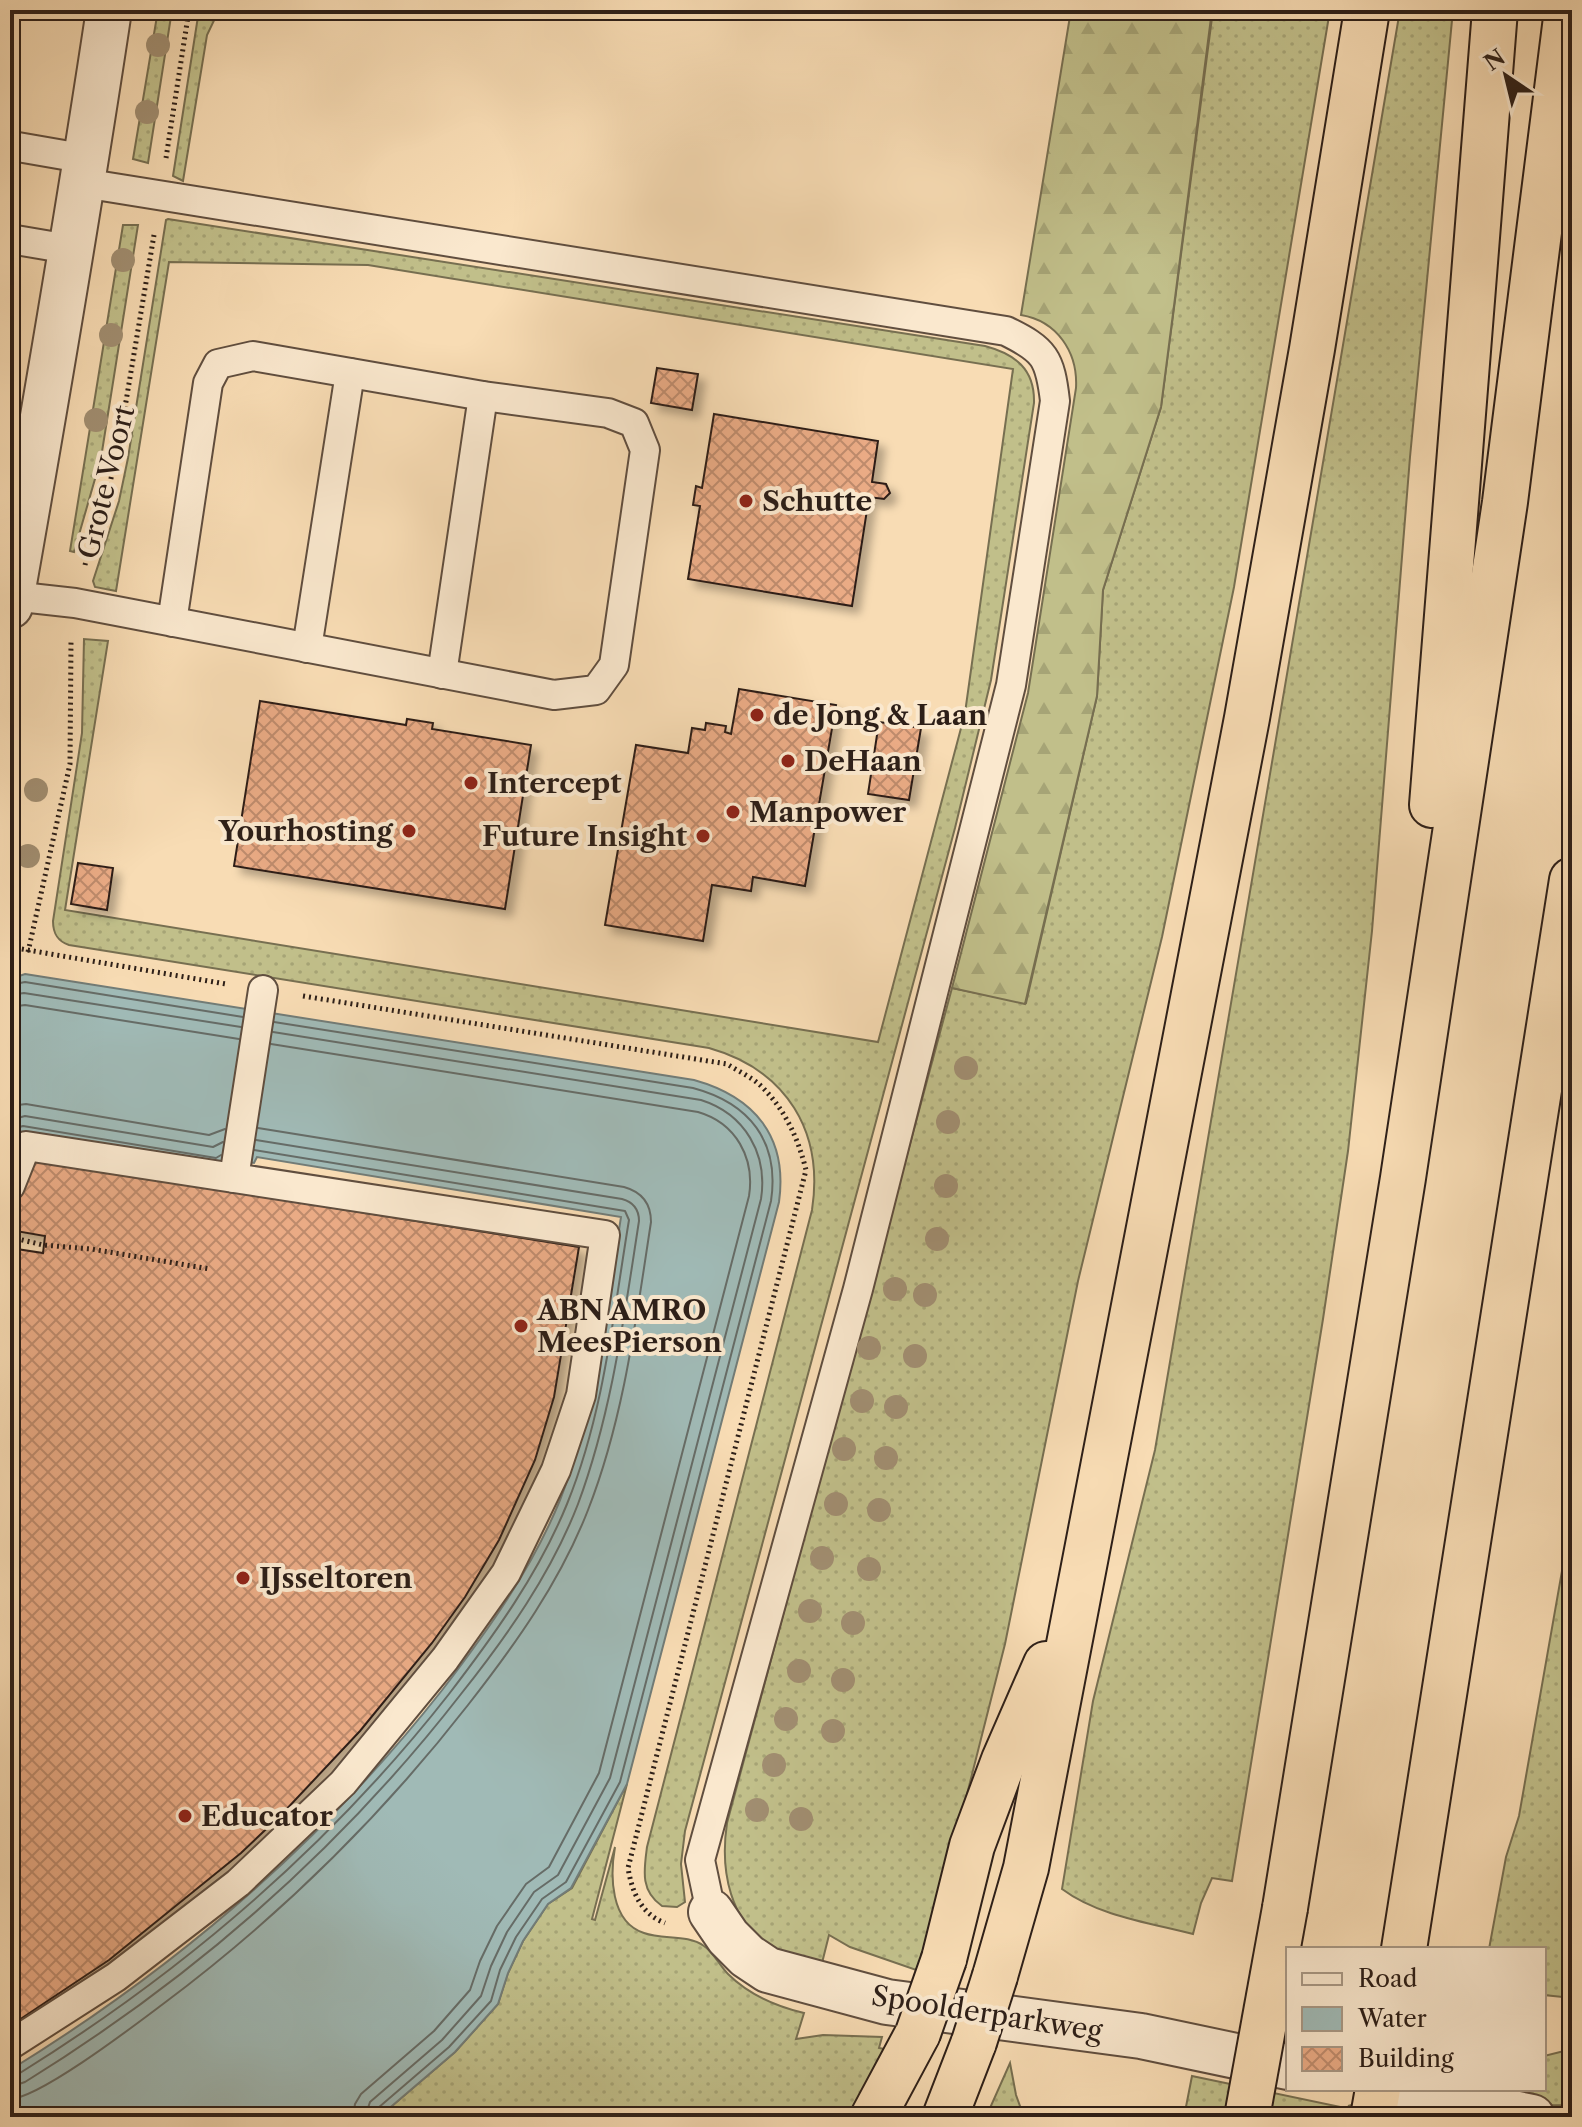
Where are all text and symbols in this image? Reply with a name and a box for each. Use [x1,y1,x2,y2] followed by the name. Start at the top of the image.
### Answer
[1466,36,1546,116] north arrow
[1479,43,1510,77] text: N
[71,402,141,562] street label: Grote Voort
[762,484,872,518] place label: Schutte
[737,492,755,510] marker: Schutte
[773,698,987,732] place label: de Jong & Laan
[748,706,766,724] marker: de Jong & Laan
[804,744,922,778] place label: DeHaan
[779,752,797,770] marker: DeHaan
[487,766,622,800] place label: Intercept
[462,774,480,792] marker: Intercept
[749,795,907,829] place label: Manpower
[724,803,742,821] marker: Manpower
[218,814,394,848] place label: Yourhosting
[482,819,688,853] place label: Future Insight
[400,822,418,840] marker: Yourhosting
[694,827,712,845] marker: Future Insight
[536,1293,722,1359] place label: ABN AMRO MeesPierson
[512,1317,530,1335] marker: ABN AMRO MeesPierson
[259,1561,413,1595] place label: IJsseltoren
[234,1569,252,1587] marker: IJsseltoren
[201,1799,333,1833] place label: Educator
[176,1807,194,1825] marker: Educator
[1286,1947,1546,2091] legend
[1358,1964,1418,1993] text: Road
[869,1978,1105,2048] street label: Spoolderparkweg
[1357,2004,1427,2033] text: Water
[1358,2044,1454,2073] text: Building

